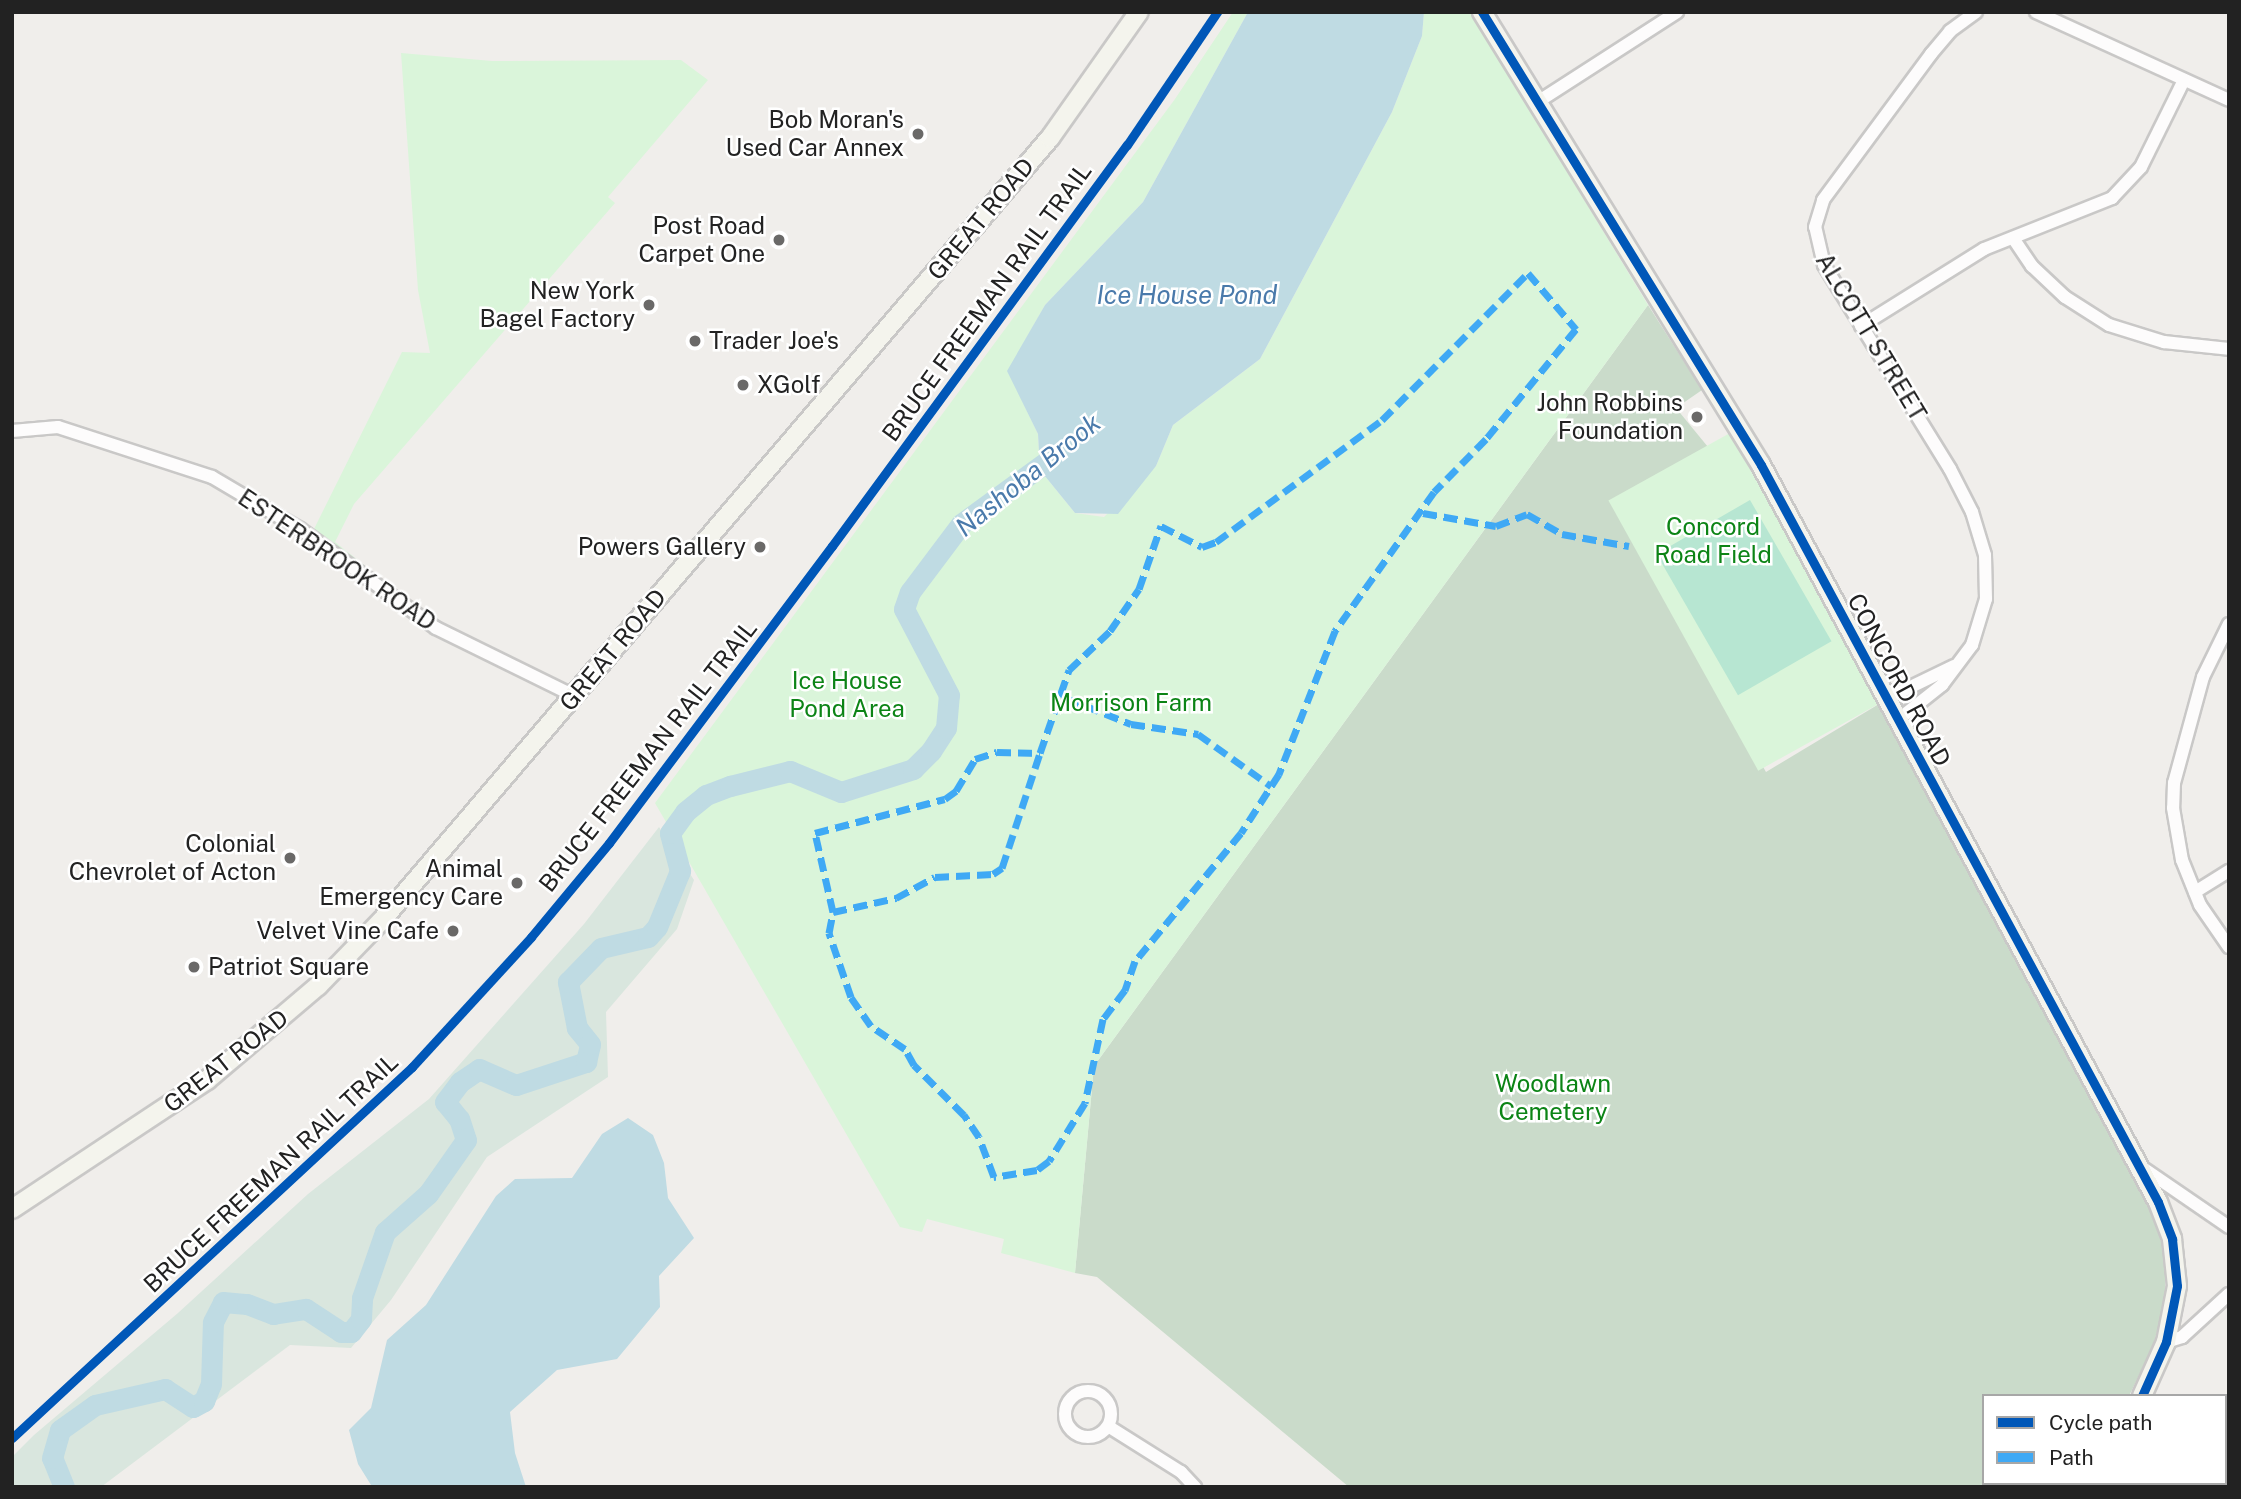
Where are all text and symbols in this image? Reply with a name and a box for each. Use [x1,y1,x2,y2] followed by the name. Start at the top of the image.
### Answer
[725,106,904,162] place label: Bob Moran's Used Car Annex
[910,126,926,142] marker: Bob Moran's Used Car Annex
[922,152,1040,286] street label: GREAT ROAD
[876,157,1098,447] street label: BRUCE FREEMAN RAIL TRAIL
[639,212,765,268] place label: Post Road Carpet One
[771,232,787,248] marker: Post Road Carpet One
[1810,248,1932,426] street label: ALCOTT STREET
[479,277,635,333] place label: New York Bagel Factory
[1096,279,1278,311] water label: Ice House Pond
[641,297,657,313] marker: New York Bagel Factory
[709,327,839,355] place label: Trader Joe's
[687,333,703,349] marker: Trader Joe's
[757,371,820,399] place label: XGolf
[735,377,751,393] marker: XGolf
[1537,389,1683,445] place label: John Robbins Foundation
[949,407,1107,543] water label: Nashoba Brook
[1689,409,1705,425] marker: John Robbins Foundation
[233,483,441,637] street label: ESTERBROOK ROAD
[1654,513,1772,569] park label: Concord Road Field
[578,533,746,561] place label: Powers Gallery
[752,539,768,555] marker: Powers Gallery
[554,583,672,717] street label: GREAT ROAD
[1841,589,1957,771] street label: CONCORD ROAD
[533,614,763,898] street label: BRUCE FREEMAN RAIL TRAIL
[789,667,905,723] park label: Ice House Pond Area
[1050,689,1212,717] park label: Morrison Farm
[68,830,276,886] place label: Colonial Chevrolet of Acton
[282,850,298,866] marker: Colonial Chevrolet of Acton
[319,855,503,911] place label: Animal Emergency Care
[509,875,525,891] marker: Animal Emergency Care
[256,917,439,945] place label: Velvet Vine Cafe
[445,923,461,939] marker: Velvet Vine Cafe
[208,953,369,981] place label: Patriot Square
[186,959,202,975] marker: Patriot Square
[158,1003,294,1119] street label: GREAT ROAD
[138,1048,404,1298] street label: BRUCE FREEMAN RAIL TRAIL
[1495,1070,1611,1126] park label: Woodlawn Cemetery
[1982,1394,2227,1485] legend
[2049,1410,2152,1435] text: Cycle path
[2049,1445,2094,1470] text: Path

